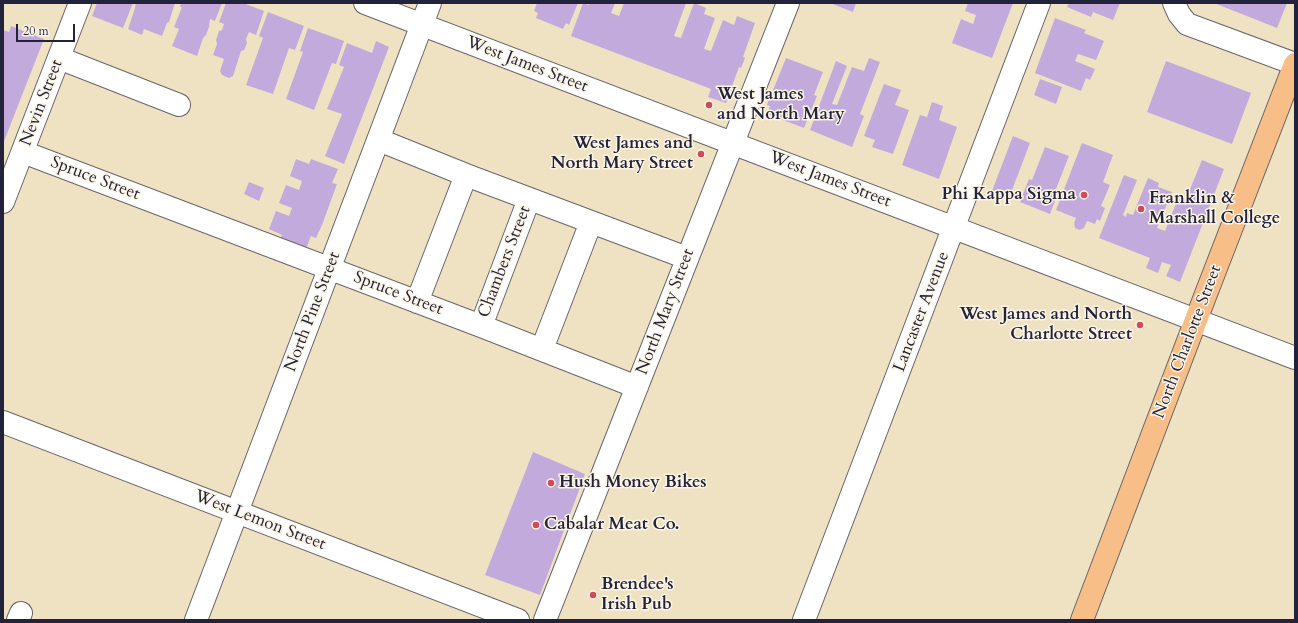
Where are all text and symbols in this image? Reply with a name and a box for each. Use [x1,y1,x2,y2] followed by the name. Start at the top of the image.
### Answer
[18,16,77,42] scale bar
[23,23,49,39] text: 20 m
[463,32,591,98] street label: West James Street
[16,57,68,149] street label: Nevin Street
[717,85,845,125] place label: West James and North Mary
[704,100,714,110] marker: West James and North Mary
[551,134,693,174] place label: West James and North Mary Street
[766,147,894,213] street label: West James Street
[696,149,706,159] marker: West James and North Mary Street
[47,153,143,205] street label: Spruce Street
[941,185,1076,205] place label: Phi Kappa Sigma
[1149,189,1280,229] place label: Franklin & Marshall College
[1079,190,1089,200] marker: Phi Kappa Sigma
[474,203,536,321] street label: Chambers Street
[1136,204,1146,214] marker: Franklin & Marshall College
[633,246,699,378] street label: North Mary Street
[281,249,345,375] street label: North Pine Street
[890,249,954,375] street label: Lancaster Avenue
[1149,263,1227,421] street label: North Charlotte Street
[350,268,446,320] street label: Spruce Street
[959,305,1132,345] place label: West James and North Charlotte Street
[1135,320,1145,330] marker: West James and North Charlotte Street
[559,473,707,493] place label: Hush Money Bikes
[546,478,556,488] marker: Hush Money Bikes
[192,487,328,555] street label: West Lemon Street
[544,515,679,535] place label: Cabalar Meat Co.
[531,520,541,530] marker: Cabalar Meat Co.
[601,575,674,615] place label: Brendee's Irish Pub
[588,590,598,600] marker: Brendee's Irish Pub

